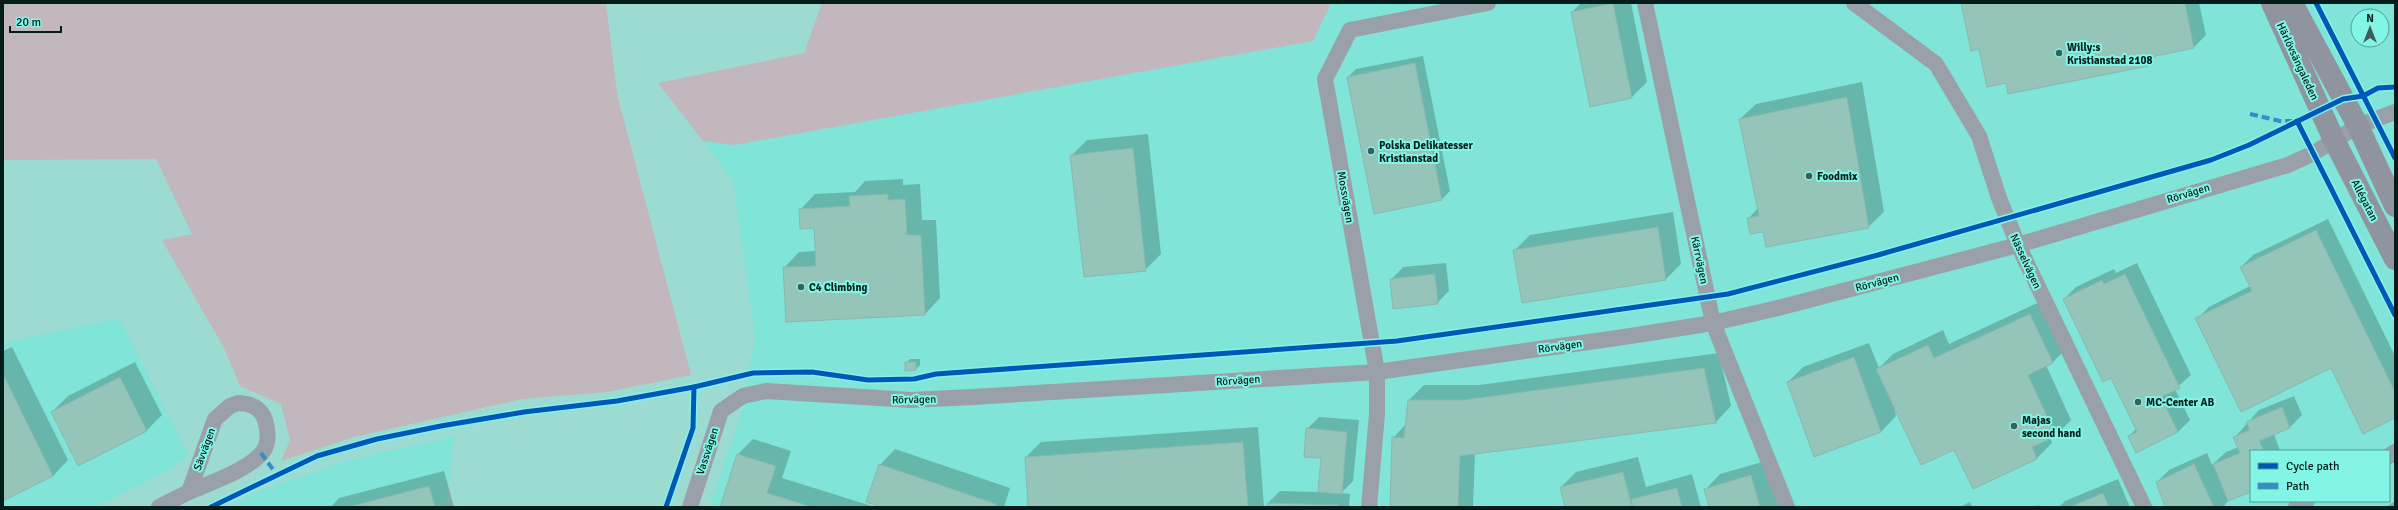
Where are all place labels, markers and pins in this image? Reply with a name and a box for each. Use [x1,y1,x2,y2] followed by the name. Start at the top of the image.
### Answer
[2067,41,2152,67] place label: Willy:s Kristianstad 2108
[2054,48,2064,58] marker: Willy:s Kristianstad 2108
[1379,139,1474,165] place label: Polska Delikatesser Kristianstad
[1366,146,1376,156] marker: Polska Delikatesser Kristianstad
[1817,170,1858,183] place label: Foodmix
[1804,171,1814,181] marker: Foodmix
[809,281,867,294] place label: C4 Climbing
[796,282,806,292] marker: C4 Climbing
[2146,396,2214,409] place label: MC-Center AB
[2133,397,2143,407] marker: MC-Center AB
[2022,414,2081,440] place label: Majas second hand
[2009,421,2019,431] marker: Majas second hand

